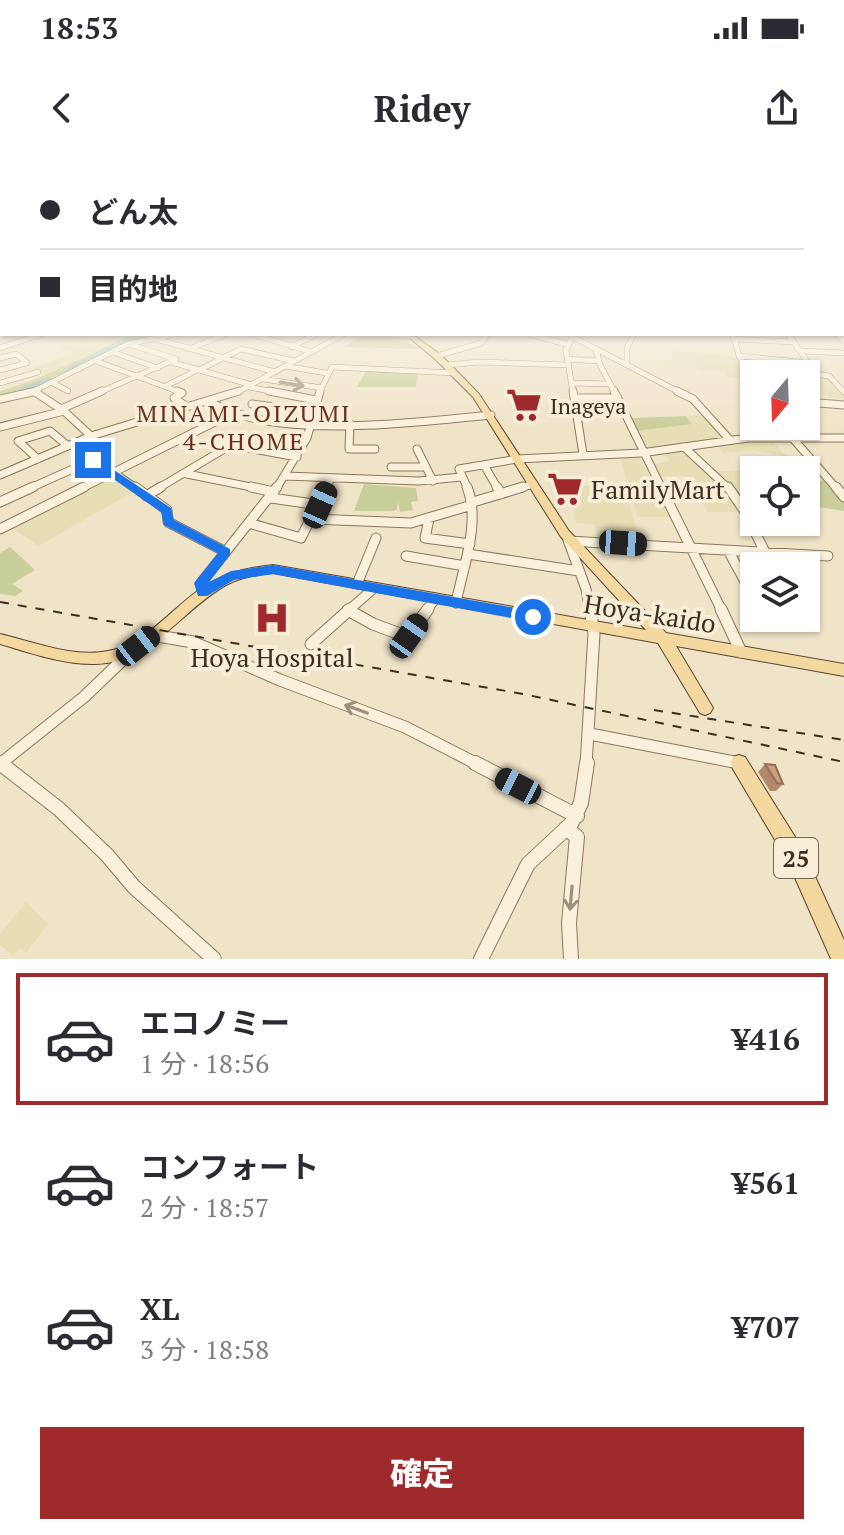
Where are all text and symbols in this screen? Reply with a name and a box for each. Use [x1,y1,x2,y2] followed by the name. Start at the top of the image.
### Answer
[40,8,118,48] text: 18:53
[374,85,470,132] text: Ridey
[40,86,84,130] icon: back
[760,86,804,130] icon: share
[88,192,178,232] text: どん太
[88,269,178,309] text: 目的地
[740,360,820,440] north arrow
[740,360,820,632] map controls
[279,377,305,392] one-way arrow
[505,386,543,424] supermarket icon: Inageya
[550,391,626,420] place label: Inageya
[137,397,351,457] district label: MINAMI-OIZUMI 4-CHOME
[75,442,111,478] route end
[740,456,820,536] button: locate
[546,470,584,508] supermarket icon: FamilyMart
[591,472,725,506] place label: FamilyMart
[299,478,341,532] car
[598,529,648,557] car
[740,552,820,632] button: layers
[581,586,719,640] street label: Hoya-kaido
[253,599,291,637] hospital icon: Hoya Hospital
[515,599,551,635] route start
[385,609,433,663] car
[112,622,164,670] car
[190,640,354,674] place label: Hoya Hospital
[344,701,369,715] one-way arrow
[491,764,545,808] car
[774,838,818,878] road number: 25
[563,884,578,911] one-way arrow
[44,1003,116,1075] icon: car
[140,1003,290,1043] text: エコノミー
[732,1019,800,1059] text: ¥416
[140,1046,269,1080] text: 1 分 · 18:56
[44,1147,116,1219] icon: car
[140,1147,319,1187] text: コンフォート
[732,1163,800,1203] text: ¥561
[140,1190,269,1224] text: 2 分 · 18:57
[140,1289,179,1329] text: XL
[44,1291,116,1363] icon: car
[732,1307,800,1347] text: ¥707
[140,1332,269,1366] text: 3 分 · 18:58
[40,1427,804,1519] button: 確定

